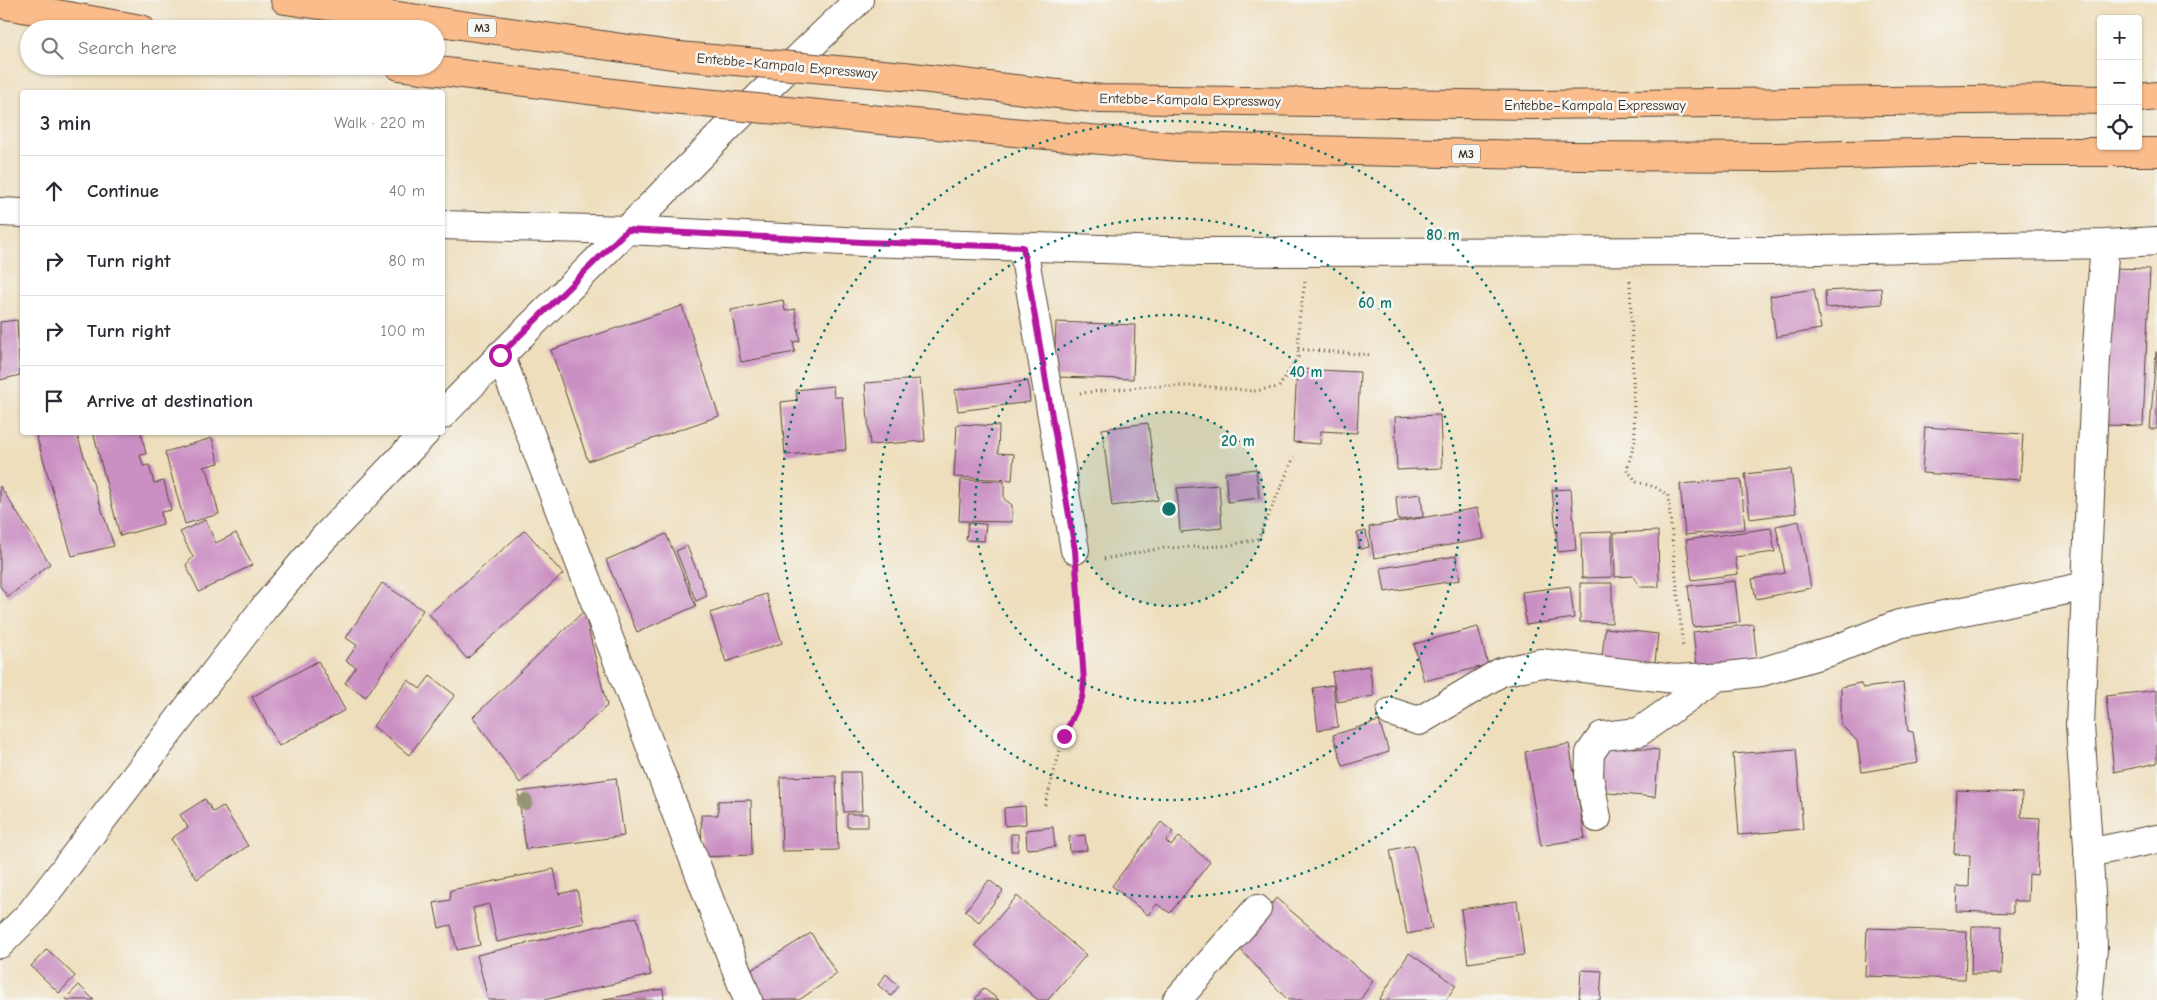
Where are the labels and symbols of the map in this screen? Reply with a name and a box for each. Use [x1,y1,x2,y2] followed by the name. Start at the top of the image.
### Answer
[468,18,496,38] road number: M3
[696,50,879,82] street label: Entebbe–Kampala Expressway
[1099,90,1282,110] street label: Entebbe–Kampala Expressway
[1504,97,1686,114] street label: Entebbe–Kampala Expressway
[1452,144,1480,164] road number: M3
[1426,226,1460,244] text: 80 m
[1358,294,1392,312] text: 60 m
[489,344,512,367] route start
[1290,363,1323,381] text: 40 m
[1221,432,1255,450] text: 20 m
[1160,500,1178,518] centre of rings
[1053,725,1076,748] route end

